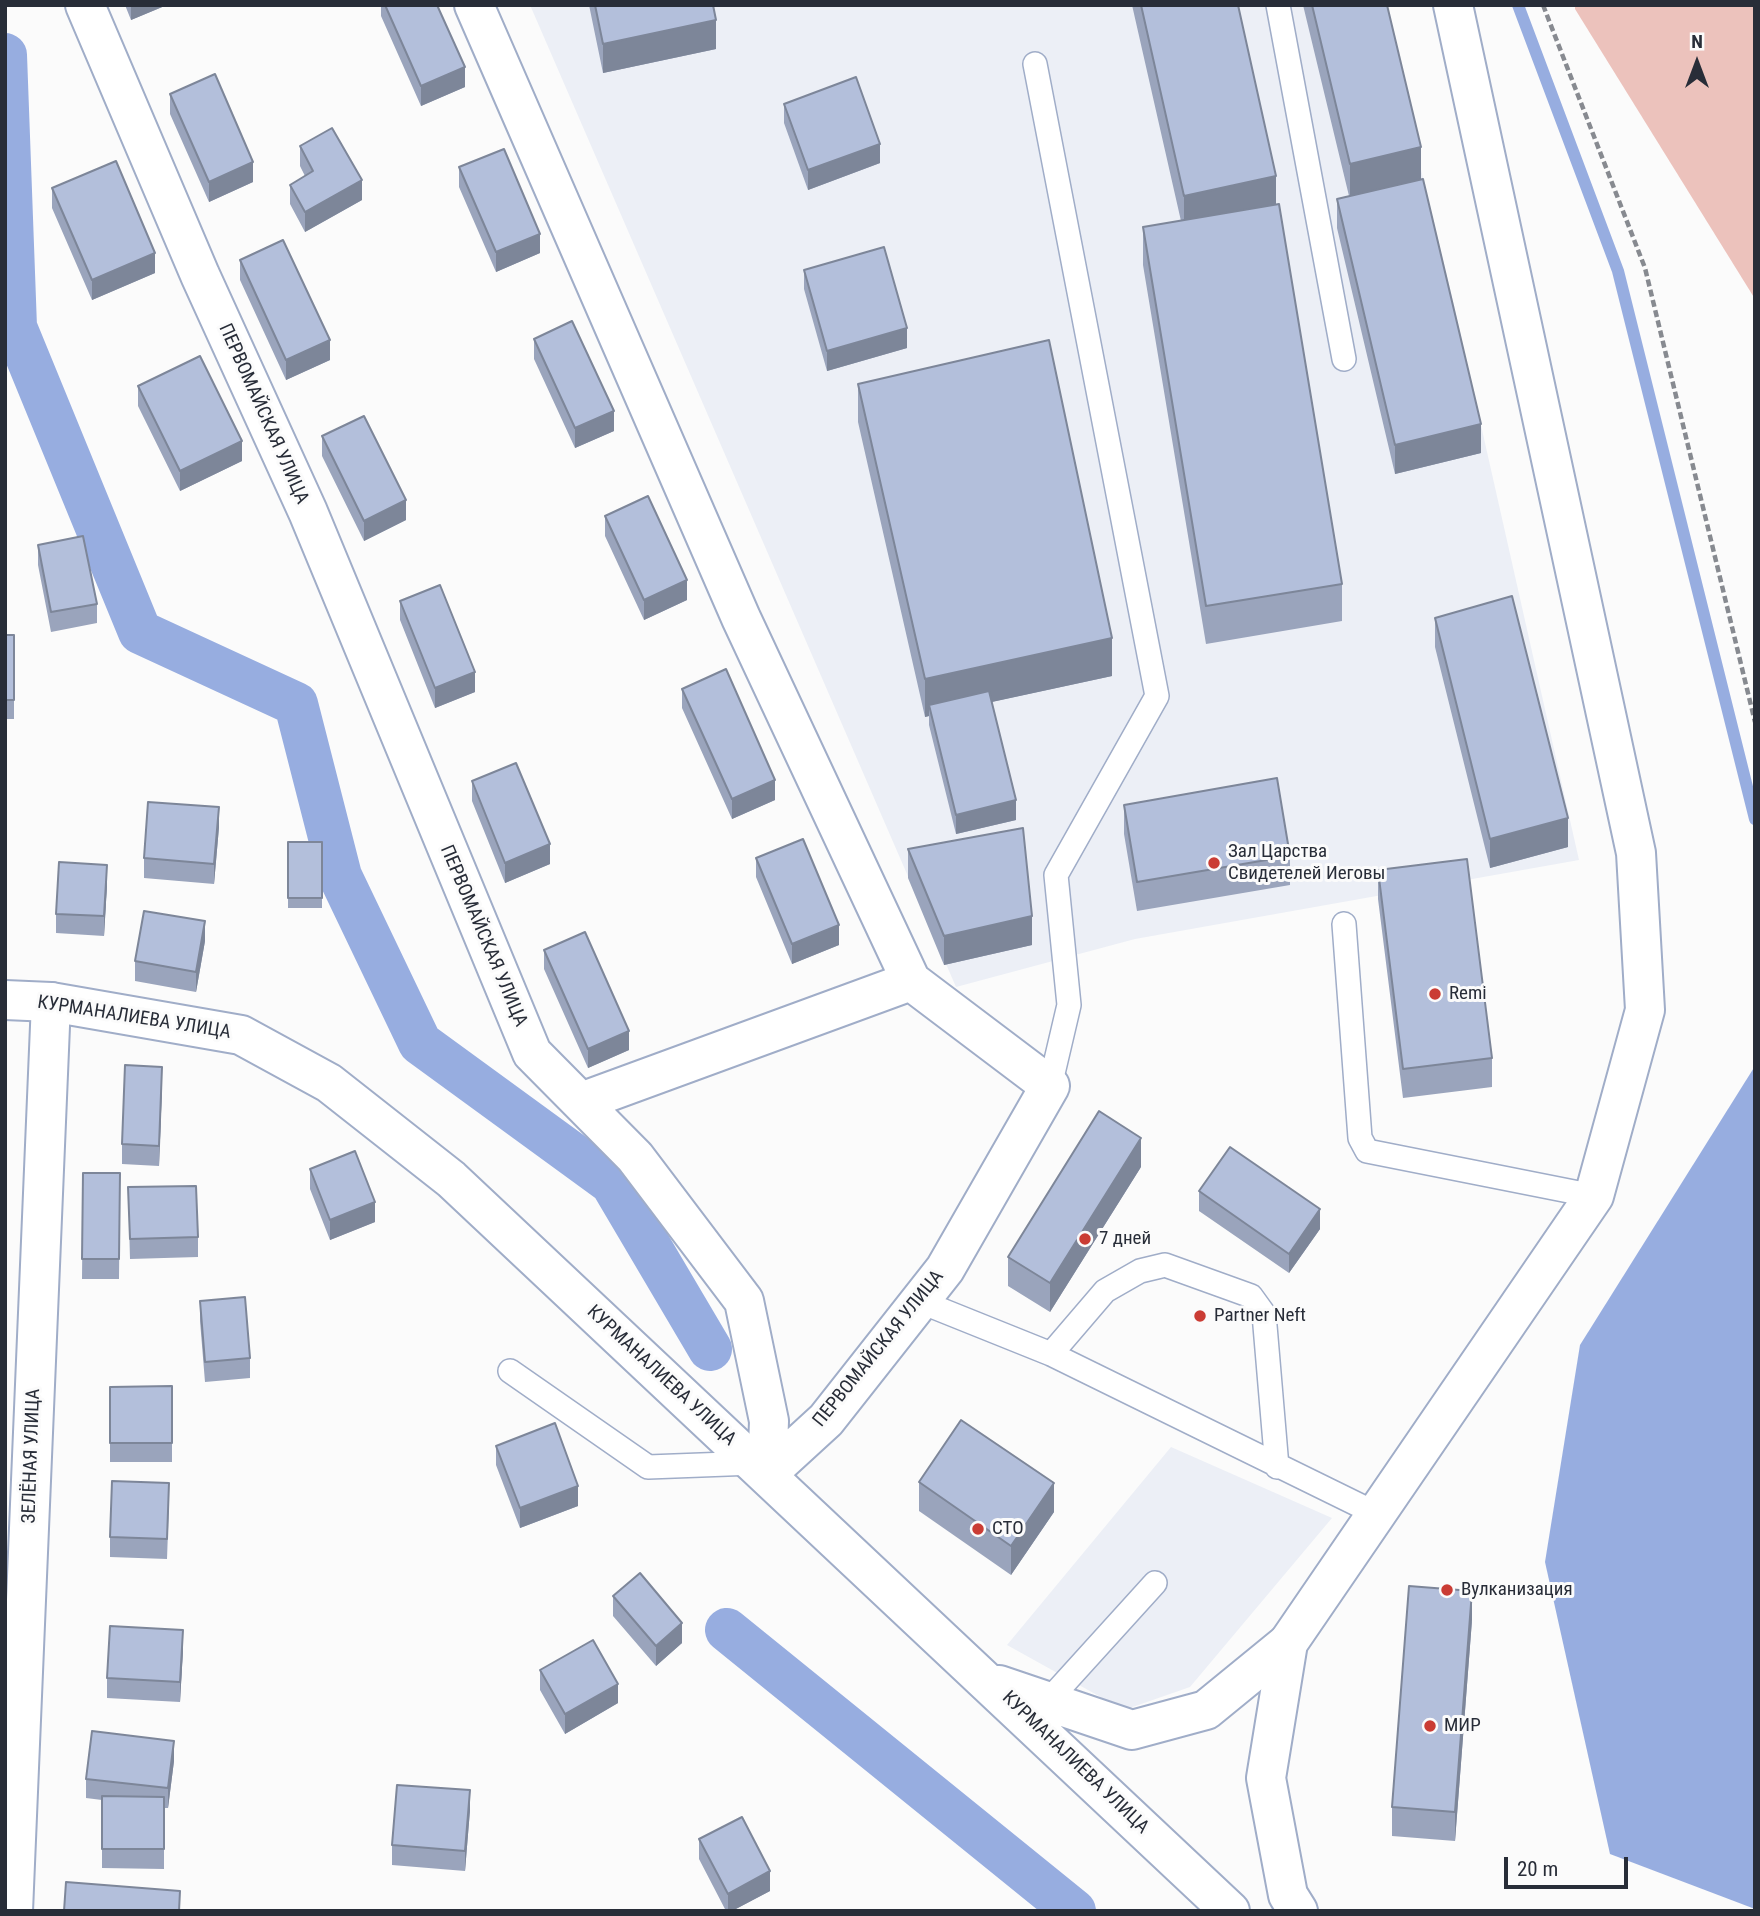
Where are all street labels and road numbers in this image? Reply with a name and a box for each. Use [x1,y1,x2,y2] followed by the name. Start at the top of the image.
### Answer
[213,320,313,508] street label: ПЕРВОМАЙСКАЯ УЛИЦА
[434,842,532,1030] street label: ПЕРВОМАЙСКАЯ УЛИЦА
[36,991,232,1045] street label: КУРМАНАЛИЕВА УЛИЦА
[809,1266,949,1432] street label: ПЕРВОМАЙСКАЯ УЛИЦА
[582,1301,740,1451] street label: КУРМАНАЛИЕВА УЛИЦА
[18,1388,46,1524] street label: ЗЕЛЁНАЯ УЛИЦА
[997,1687,1153,1839] street label: КУРМАНАЛИЕВА УЛИЦА

